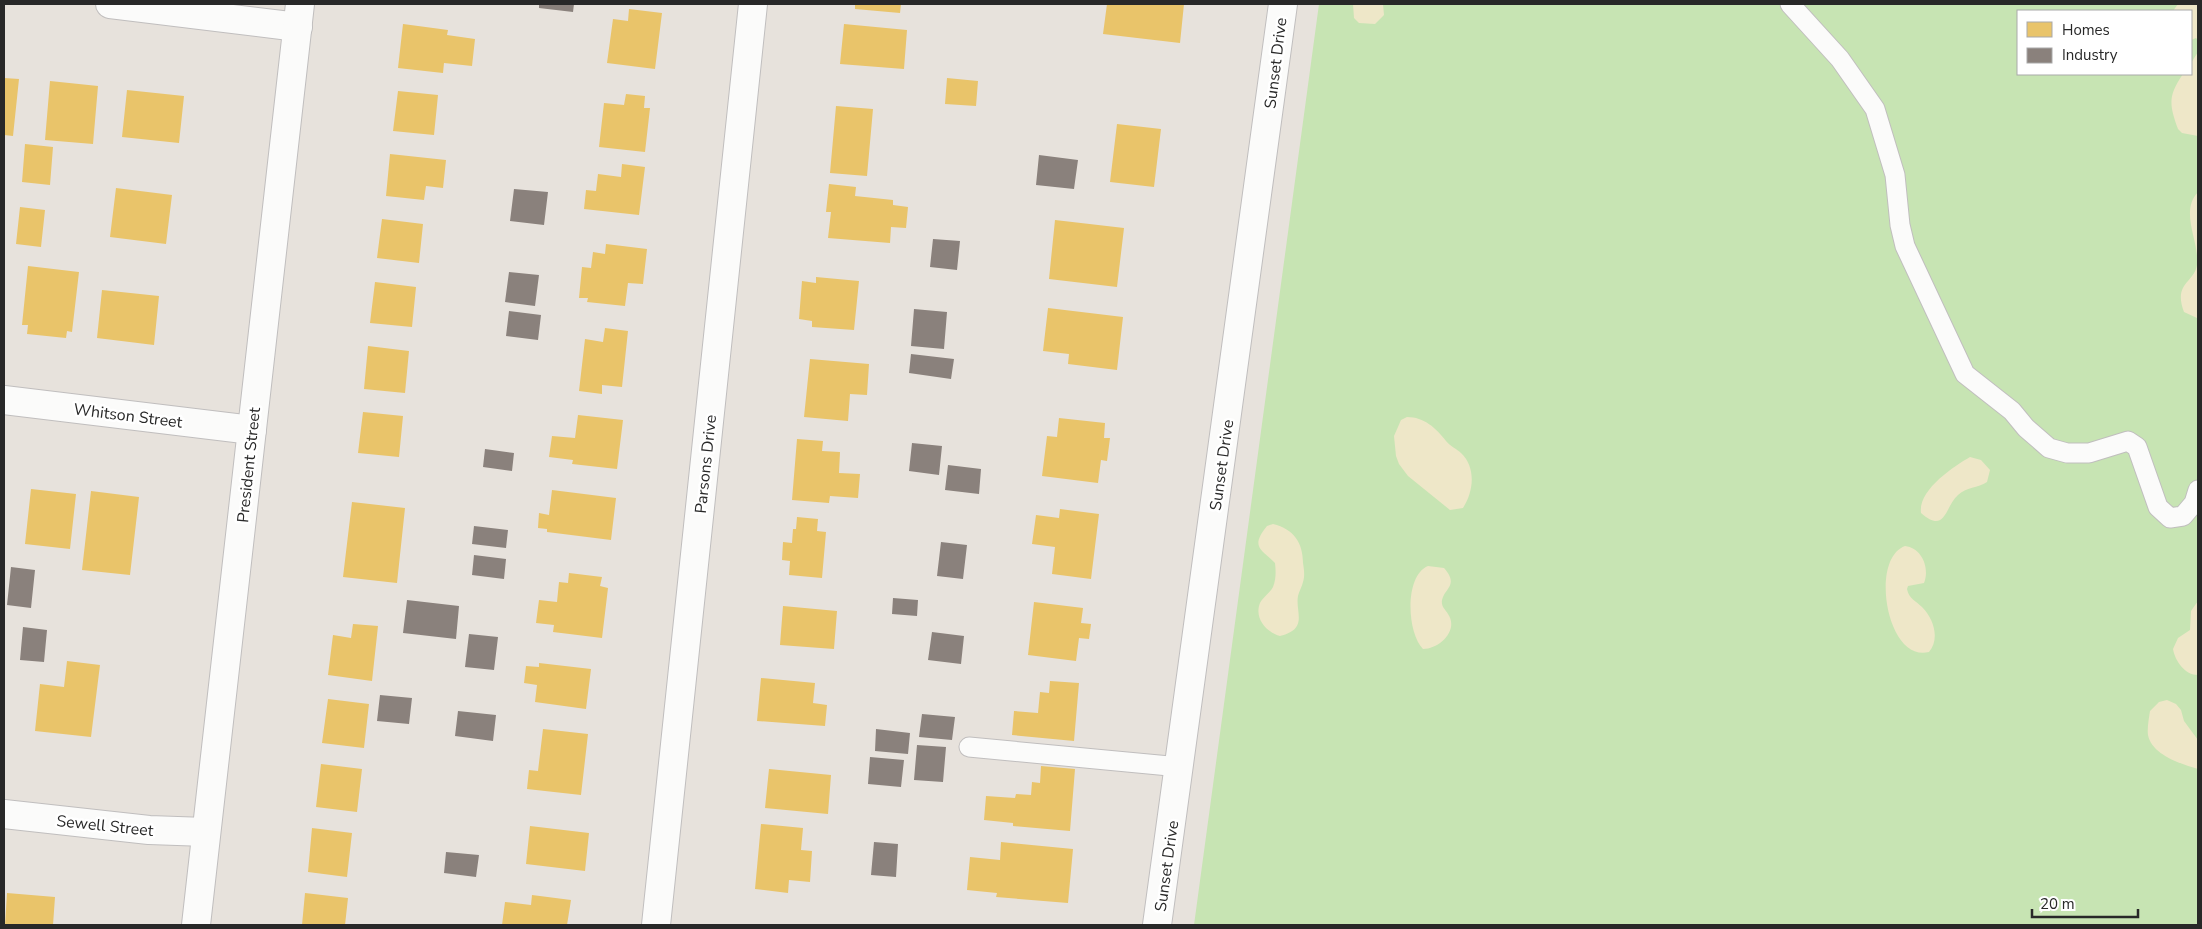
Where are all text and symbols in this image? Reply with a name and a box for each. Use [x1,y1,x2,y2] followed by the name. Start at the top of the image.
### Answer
[2017,10,2192,75] legend
[1259,16,1293,110] street label: Sunset Drive
[2062,20,2110,40] text: Homes
[2062,45,2118,65] text: Industry
[72,398,184,434] street label: Whitson Street
[232,406,266,524] street label: President Street
[690,414,722,515] street label: Parsons Drive
[1205,418,1239,512] street label: Sunset Drive
[55,810,155,842] street label: Sewell Street
[1150,819,1184,913] street label: Sunset Drive
[2032,886,2138,918] scale bar
[2040,894,2075,914] text: 20 m

